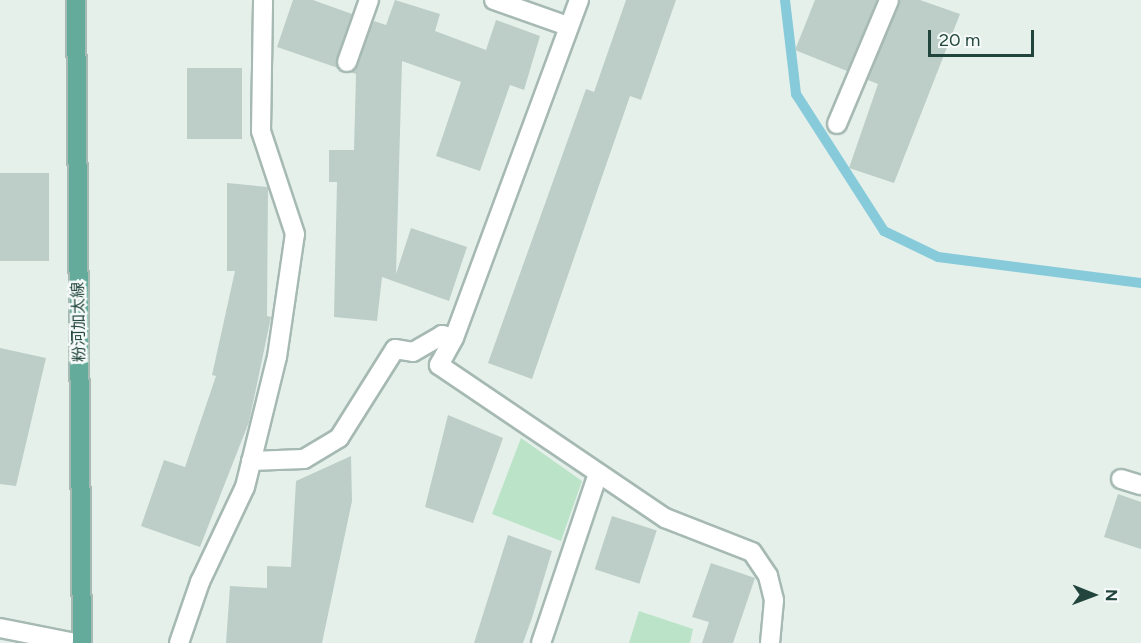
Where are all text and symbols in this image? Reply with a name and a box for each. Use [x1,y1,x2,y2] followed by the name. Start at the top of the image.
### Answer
[931,18,1038,56] scale bar
[939,29,980,51] text: 20 m
[69,282,89,362] street label: 粉河加太線
[1063,565,1123,625] north arrow
[1102,589,1121,602] text: N

